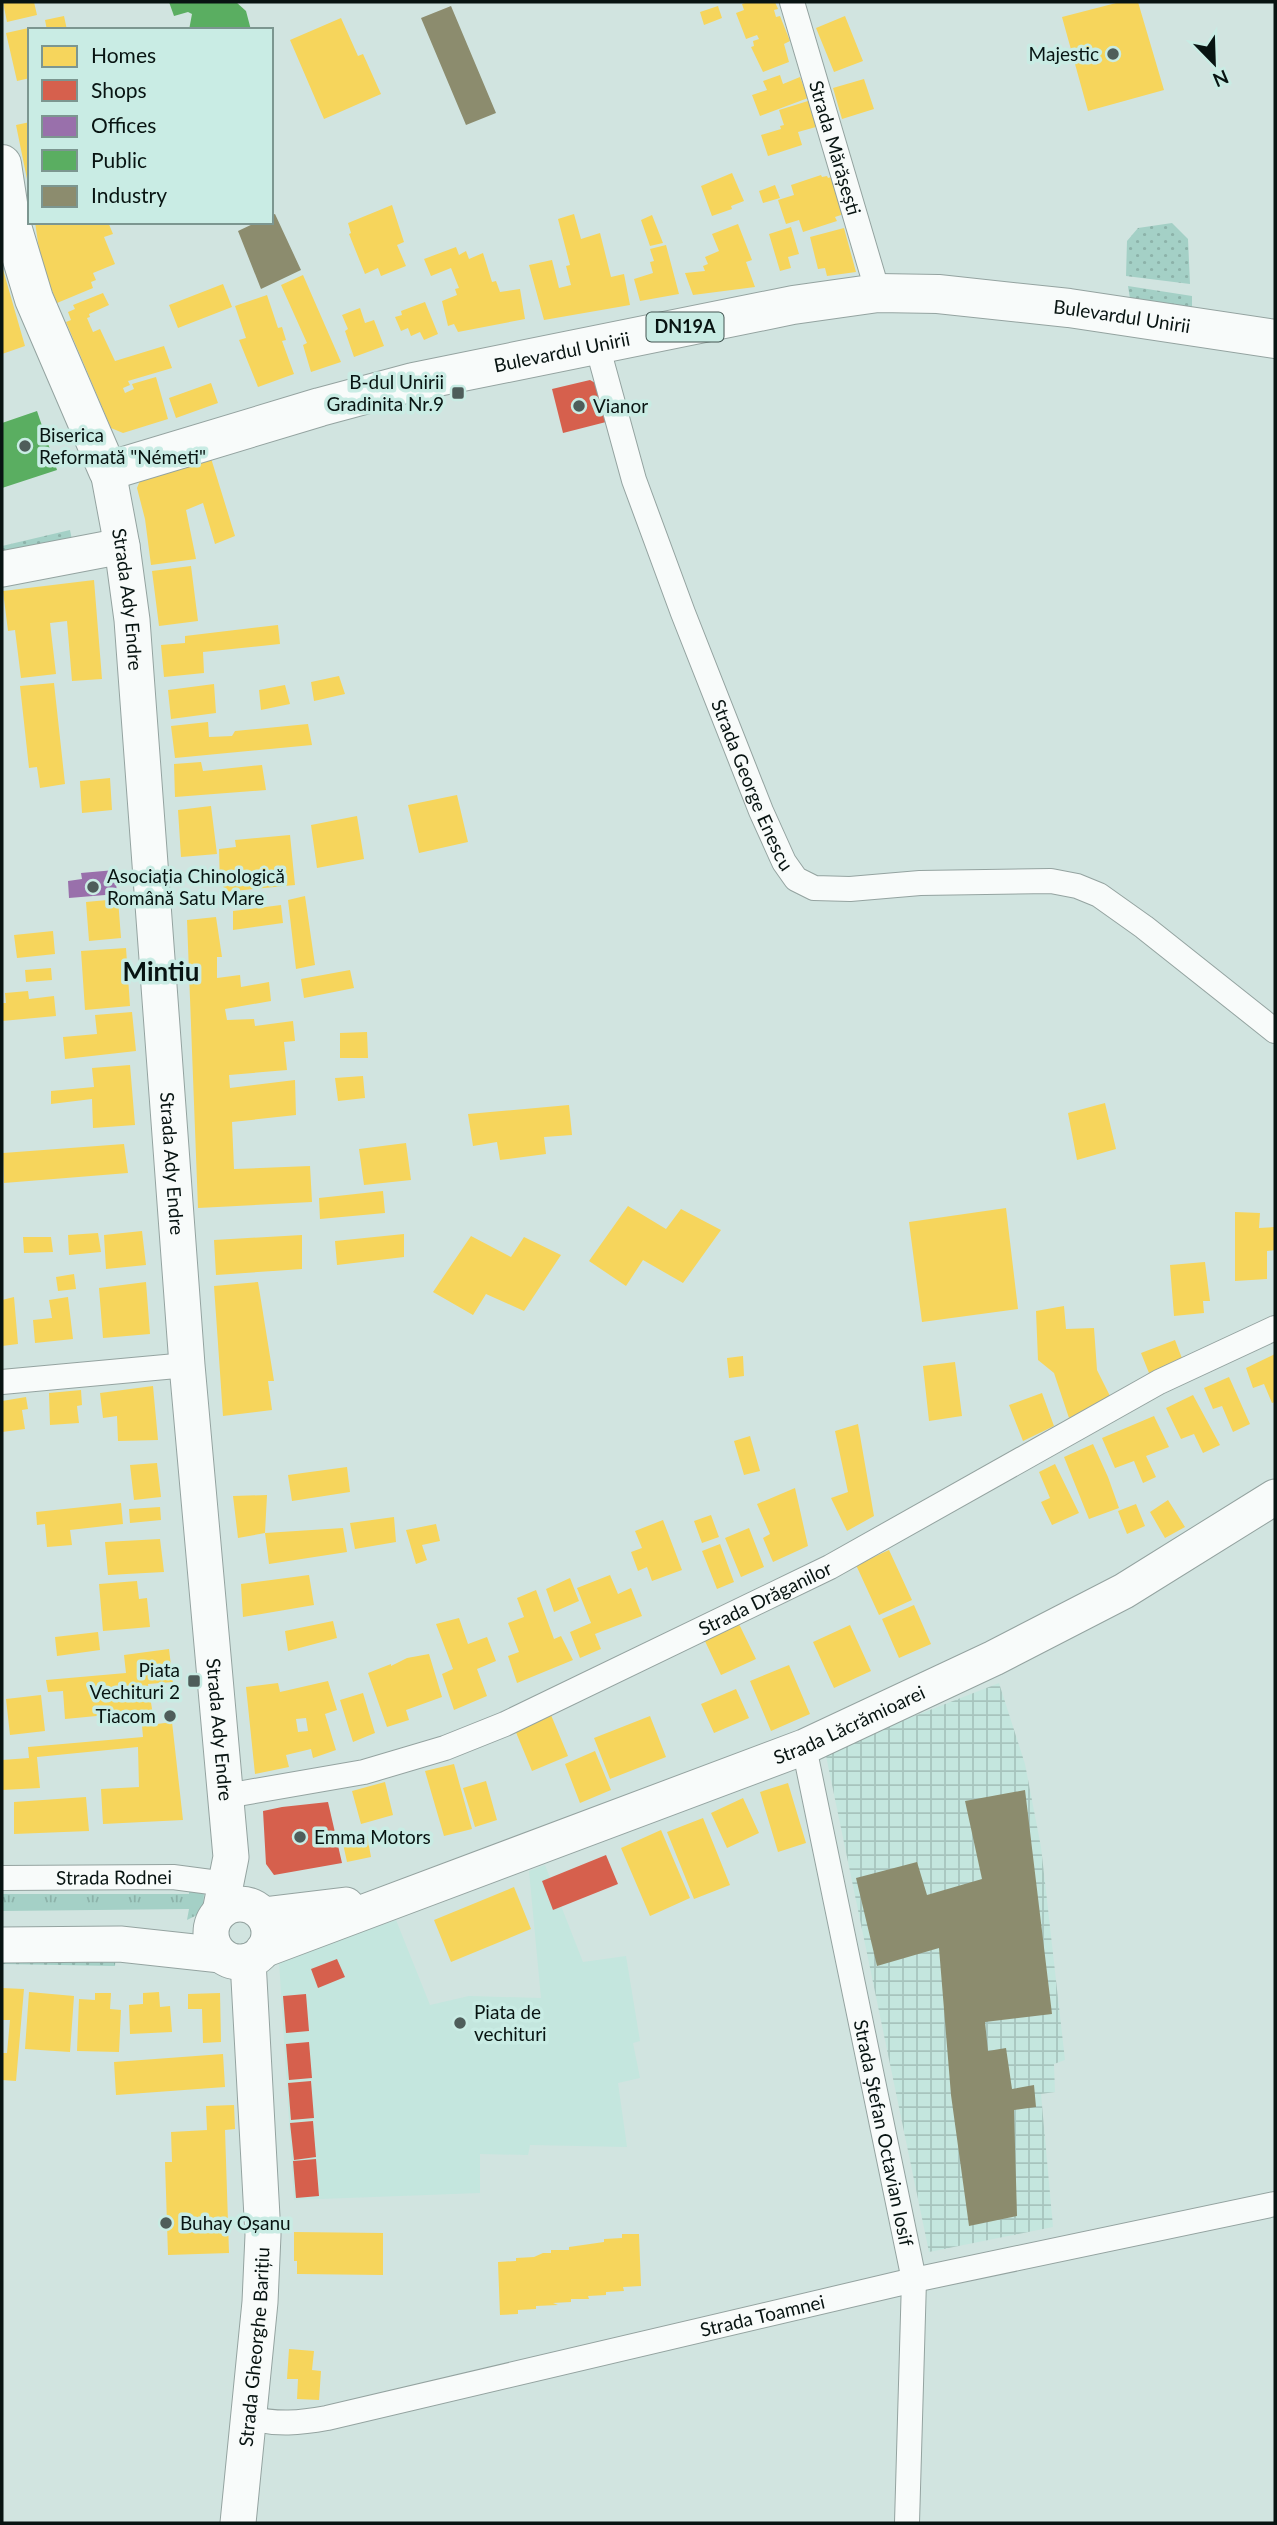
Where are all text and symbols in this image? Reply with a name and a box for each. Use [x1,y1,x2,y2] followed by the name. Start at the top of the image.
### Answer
[28,28,273,224] legend
[1179,28,1249,98] north arrow
[91,42,156,67] text: Homes
[1029,42,1099,65] place label: Majestic
[1105,46,1121,62] marker: Majestic
[1210,66,1232,93] text: N
[91,77,147,102] text: Shops
[805,78,866,218] street label: Strada Mărășești
[91,112,156,137] text: Offices
[91,147,147,172] text: Public
[91,182,167,207] text: Industry
[1052,294,1192,337] street label: Bulevardul Unirii
[646,312,724,342] road number: DN19A
[492,326,632,376] street label: Bulevardul Unirii
[327,370,444,415] place label: B-dul Unirii Gradinita Nr.9
[450,385,466,401] marker: B-dul Unirii Gradinita Nr.9
[593,394,648,417] place label: Vianor
[571,398,587,414] marker: Vianor
[39,423,206,468] place label: Biserica Reformată "Németi"
[17,438,33,454] marker: Biserica Reformată "Németi"
[108,526,148,671] street label: Strada Ady Endre
[707,696,798,875] street label: Strada George Enescu
[107,864,285,909] place label: Asociația Chinologică Română Satu Mare
[85,879,101,895] marker: Asociația Chinologică Română Satu Mare
[123,955,199,987] district label: Mintiu
[156,1091,189,1236] street label: Strada Ady Endre
[695,1556,835,1640] street label: Strada Drăganilor
[202,1657,238,1802] street label: Strada Ady Endre
[90,1658,180,1703] place label: Piata Vechituri 2
[186,1673,202,1689] marker: Piata Vechituri 2
[770,1680,928,1768] street label: Strada Lăcrămioarei
[96,1704,156,1727] place label: Tiacom
[162,1708,178,1724] marker: Tiacom
[314,1825,431,1848] place label: Emma Motors
[292,1829,308,1845] marker: Emma Motors
[56,1865,172,1889] street label: Strada Rodnei
[474,2000,547,2045] place label: Piata de vechituri
[452,2015,468,2031] marker: Piata de vechituri
[850,2017,919,2248] street label: Strada Ștefan Octavian Iosif
[180,2211,291,2234] place label: Buhay Oșanu
[158,2215,174,2231] marker: Buhay Oșanu
[234,2246,273,2448] street label: Strada Gheorghe Barițiu
[698,2289,827,2341] street label: Strada Toamnei

